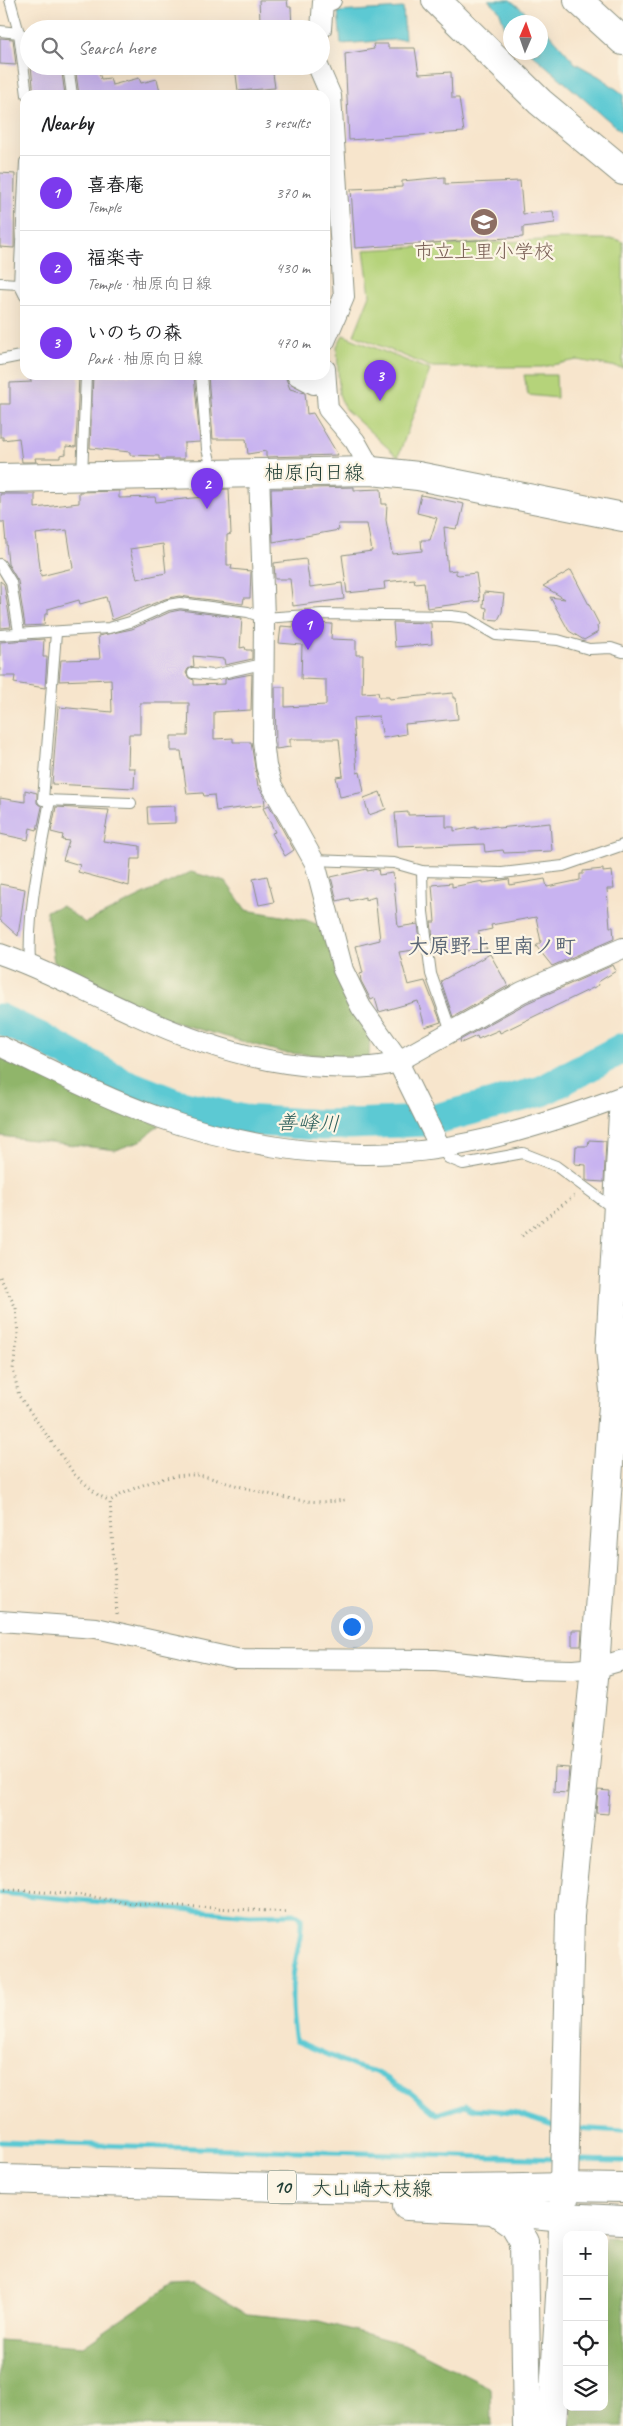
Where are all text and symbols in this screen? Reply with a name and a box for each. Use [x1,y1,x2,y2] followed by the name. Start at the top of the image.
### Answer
[503,15,548,60] north arrow
[20,20,330,75] search box
[38,34,66,62] icon: search
[78,36,155,60] text: Search here
[40,110,93,136] text: Nearby
[263,113,310,133] text: 3 results
[87,173,144,197] text: 喜春庵
[52,183,60,203] text: 1
[276,183,310,203] text: 370 m
[87,197,121,217] text: Temple
[469,207,499,237] school or university icon: 市立上里小学校
[414,239,554,264] place label: 市立上里小学校
[87,246,144,270] text: 福楽寺
[52,258,60,278] text: 2
[276,258,310,278] text: 430 m
[87,274,212,294] text: Temple · 柚原向日線
[87,321,182,345] text: いのちの森
[52,333,60,353] text: 3
[276,333,310,353] text: 470 m
[87,349,203,369] text: Park · 柚原向日線
[364,360,396,401] pin: 3
[264,460,364,485] street label: 柚原向日線
[191,468,223,509] pin: 2
[292,609,324,650] pin: 1
[408,933,576,959] district label: 大原野上里南ノ町
[276,1109,340,1137] water label: 善峰川
[339,1614,365,1640] your location
[268,2170,296,2204] road number: 10
[312,2176,432,2201] street label: 大山崎大枝線
[563,2231,608,2411] map controls
[563,2231,608,2276] button: +
[563,2276,608,2321] button: −
[563,2321,608,2366] button: locate
[563,2366,608,2411] button: layers

